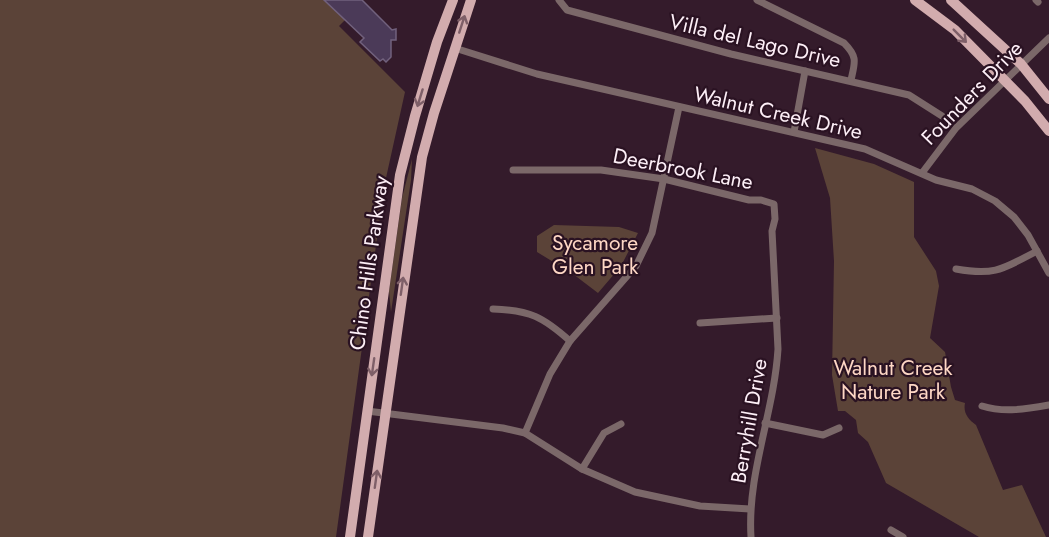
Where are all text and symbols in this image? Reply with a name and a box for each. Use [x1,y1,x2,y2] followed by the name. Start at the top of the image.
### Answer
[666,7,844,75] street label: Villa del Lago Drive
[458,15,469,34] one-way arrow
[953,29,968,44] one-way arrow
[914,34,1030,152] street label: Founders Drive
[691,79,865,147] street label: Walnut Creek Drive
[414,88,425,107] one-way arrow
[611,141,756,197] street label: Deerbrook Lane
[342,173,396,352] street label: Chino Hills Parkway
[552,228,639,282] park label: Sycamore Glen Park
[397,276,408,296] one-way arrow
[833,353,953,407] park label: Walnut Creek Nature Park
[723,356,775,486] street label: Berryhill Drive
[367,357,378,377] one-way arrow
[370,470,381,489] one-way arrow

